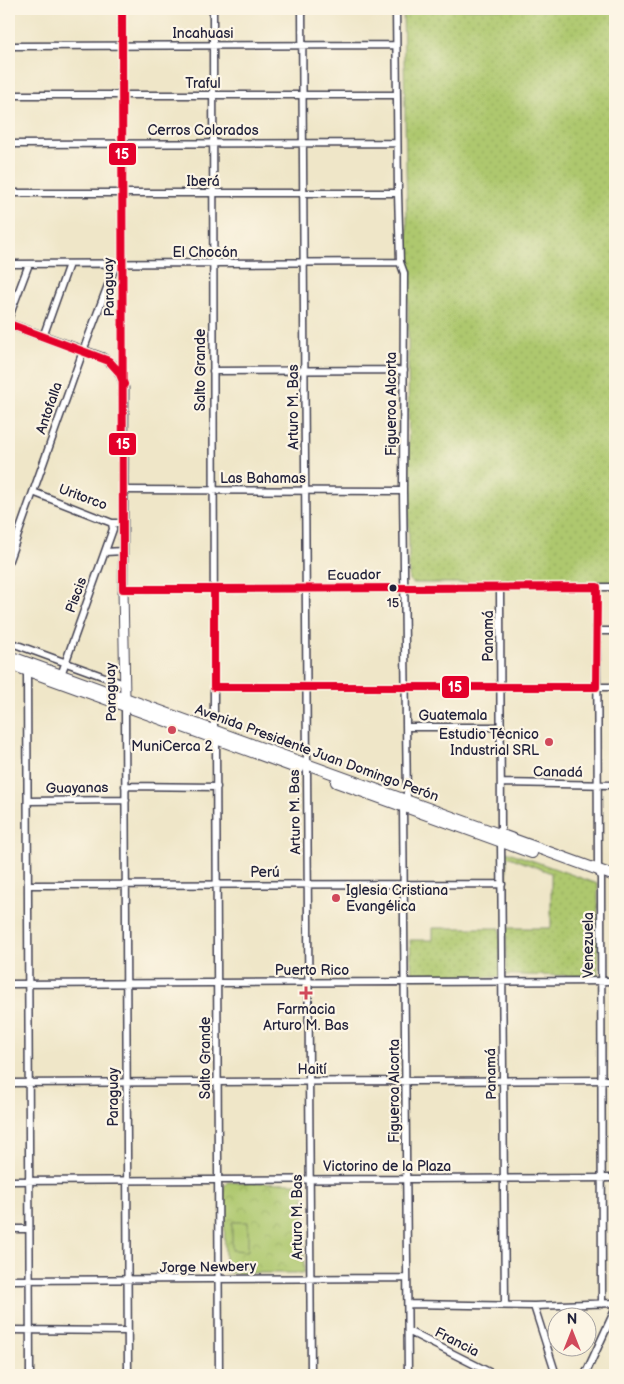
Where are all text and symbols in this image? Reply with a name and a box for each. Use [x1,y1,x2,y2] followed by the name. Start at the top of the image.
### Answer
[172,25,234,42] street label: Incahuasi
[185,75,221,92] street label: Traful
[147,122,259,139] street label: Cerros Colorados
[108,142,137,166] line badge: 15
[115,146,129,163] text: 15
[186,173,220,190] street label: Iberá
[172,244,238,261] street label: El Chocón
[100,257,118,317] street label: Paraguay
[192,329,209,411] street label: Salto Grande
[383,352,400,456] street label: Figueroa Alcorta
[285,364,302,450] street label: Arturo M. Bas
[32,380,66,436] street label: Antofalla
[108,432,137,456] line badge: 15
[116,436,130,453] text: 15
[220,470,306,487] street label: Las Bahamas
[56,480,110,514] street label: Uritorco
[327,566,382,584] street label: Ecuador
[62,575,90,615] street label: Piscis
[388,583,398,593] marker: 15
[387,595,399,611] place label: 15
[480,610,497,662] street label: Panamá
[102,662,120,722] street label: Paraguay
[441,675,470,699] line badge: 15
[448,679,462,696] text: 15
[193,701,441,805] street label: Avenida Presidente Juan Domingo Perón
[419,707,487,724] street label: Guatemala
[166,724,178,736] marker: MuniCerca 2
[439,726,539,759] place label: Estudio Técnico Industrial SRL
[543,736,555,748] marker: Estudio Técnico Industrial SRL
[131,738,213,755] place label: MuniCerca 2
[533,763,583,781] street label: Canadá
[286,769,304,855] street label: Arturo M. Bas
[45,779,109,797] street label: Guayanas
[250,864,280,881] street label: Perú
[346,882,448,915] place label: Iglesia Cristiana Evangélica
[330,892,342,904] marker: Iglesia Cristiana Evangélica
[580,912,597,978] street label: Venezuela
[275,962,349,979] street label: Puerto Rico
[300,987,312,999] marker: Farmacia Arturo M. Bas
[263,1001,349,1034] place label: Farmacia Arturo M. Bas
[197,1017,214,1099] street label: Salto Grande
[386,1039,403,1143] street label: Figueroa Alcorta
[482,1048,500,1100] street label: Panamá
[297,1061,327,1078] street label: Haití
[105,1067,122,1127] street label: Paraguay
[323,1158,451,1175] street label: Victorino de la Plaza
[289,1174,306,1260] street label: Arturo M. Bas
[160,1258,257,1276] street label: Jorge Newbery
[546,1306,596,1356] north arrow
[567,1311,577,1328] text: N
[432,1324,482,1360] street label: Francia

